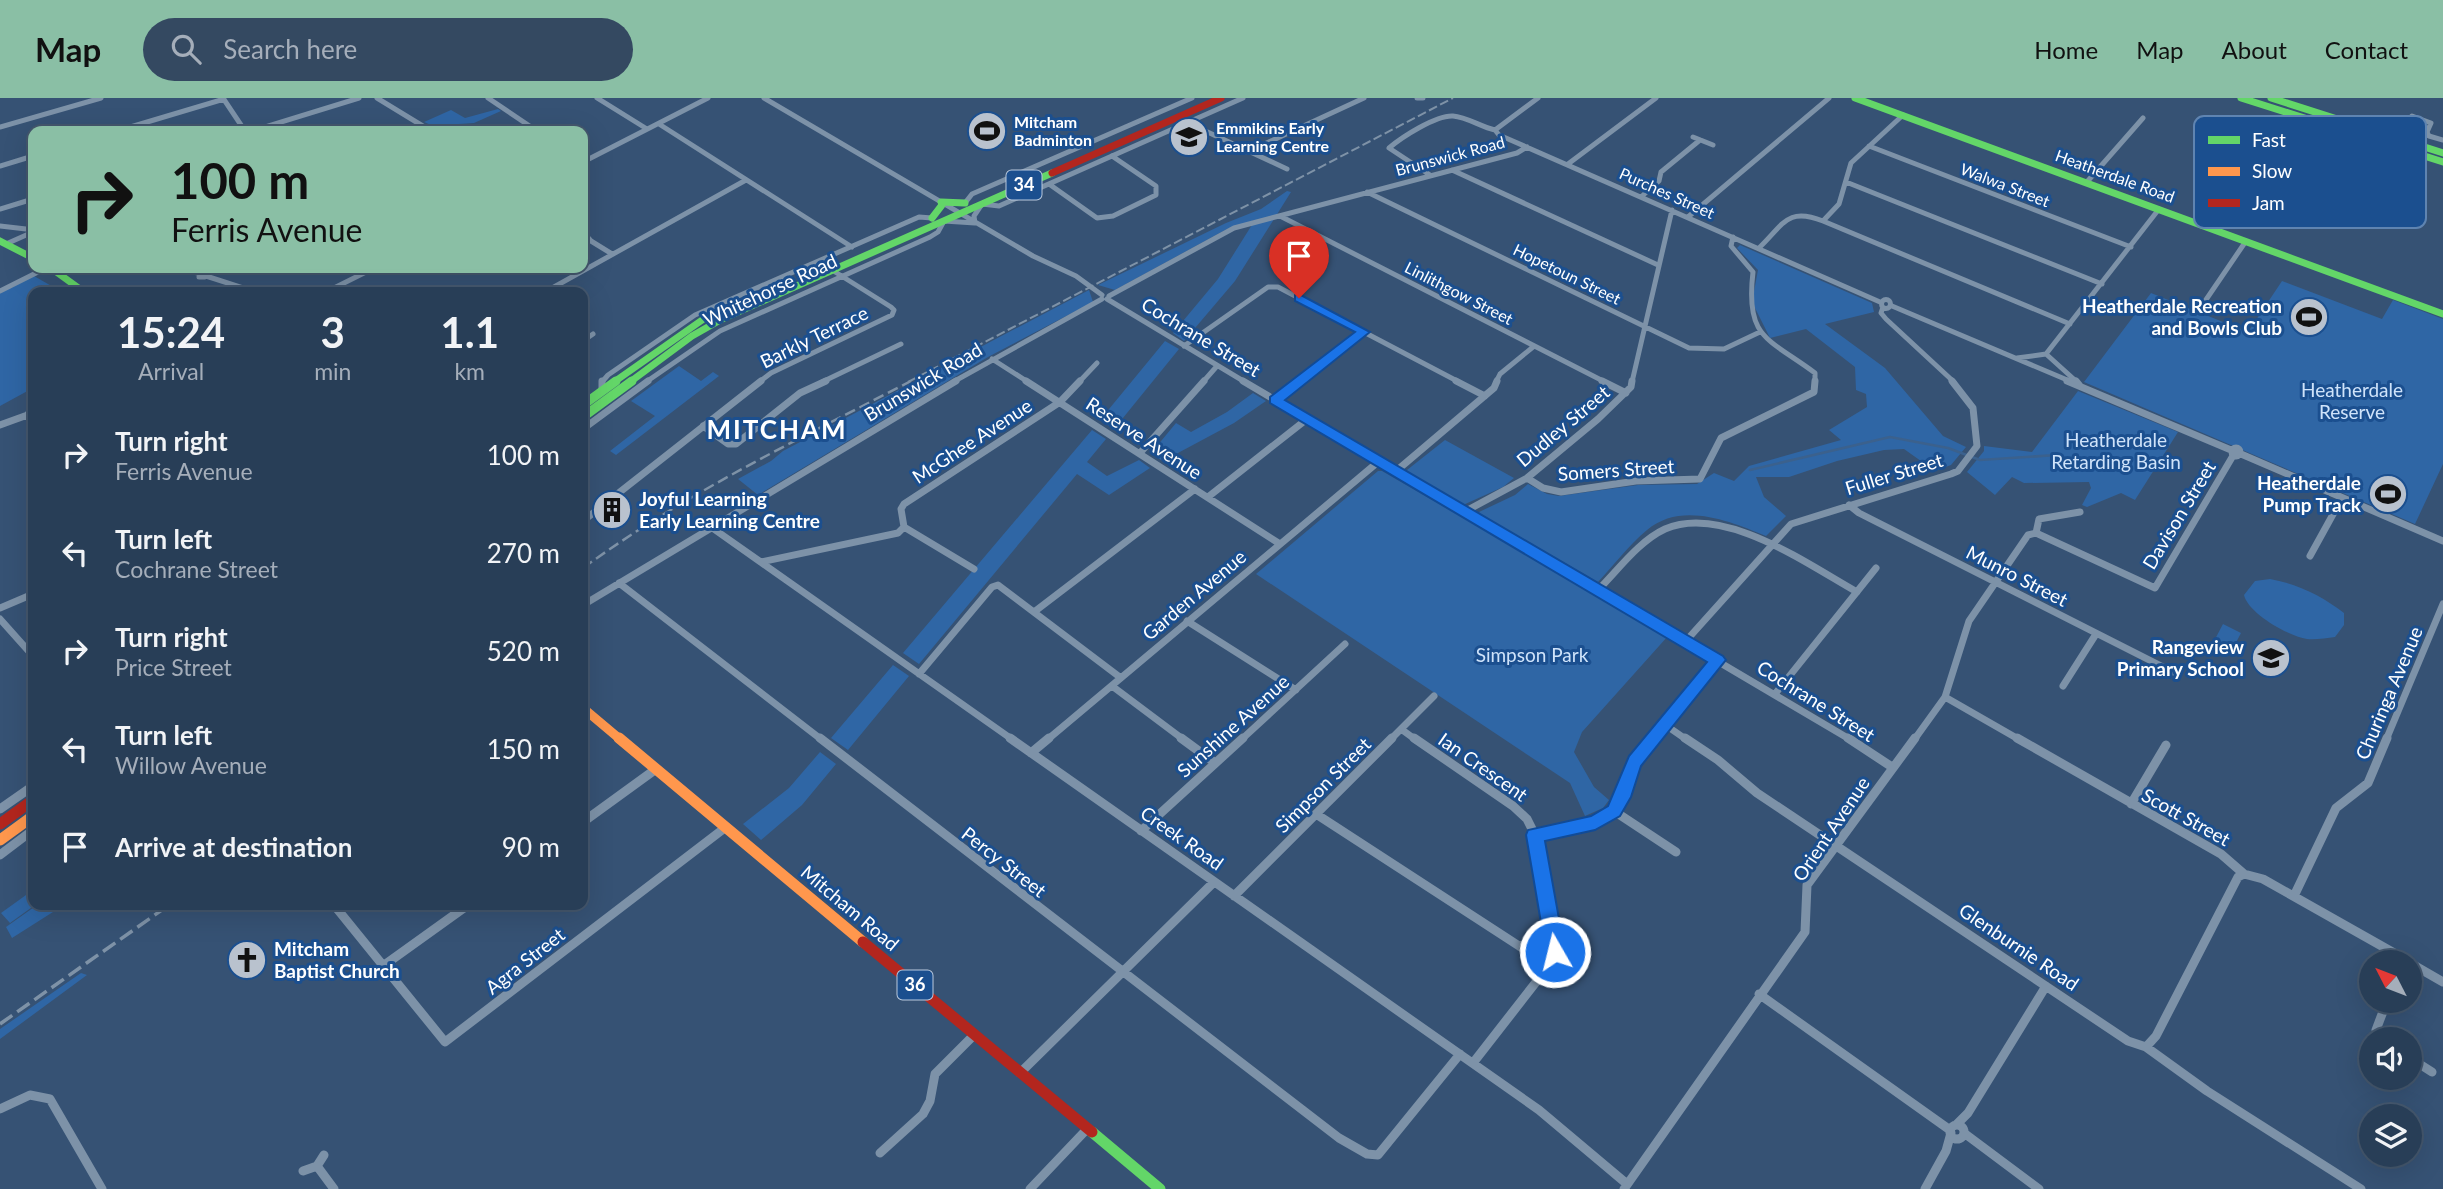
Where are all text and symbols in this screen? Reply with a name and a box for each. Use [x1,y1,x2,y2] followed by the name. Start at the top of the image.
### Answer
[143,18,633,81] search box
[35,29,101,69] text: Map
[167,30,205,68] icon: search
[223,33,357,65] text: Search here
[2034,35,2098,64] text: Home
[2136,35,2184,64] text: Map
[2222,35,2287,64] text: About
[2325,35,2408,64] text: Contact
[966,110,1008,152] sports icon: Mitcham Badminton
[1014,112,1092,149] place label: Mitcham Badminton
[1168,116,1210,158] school or university icon: Emmikins Early Learning Centre
[2194,116,2426,228] legend
[1216,118,1330,155] place label: Emmikins Early Learning Centre
[2252,128,2286,151] text: Fast
[1393,132,1507,179] street label: Brunswick Road
[2053,145,2177,206] street label: Heatherdale Road
[171,151,309,209] text: 100 m
[56,154,147,245] icon: right
[1958,159,2053,210] street label: Walwa Street
[2252,159,2292,182] text: Slow
[1617,163,1718,222] street label: Purches Street
[1006,170,1042,200] road number: 34
[2252,191,2285,214] text: Jam
[171,210,363,249] text: Ferris Avenue
[1269,226,1329,298] pin
[1280,237,1318,275] icon: arrive
[1510,239,1624,308] street label: Hopetoun Street
[699,248,840,331] street label: Whitehorse Road
[1402,257,1517,328] street label: Linlithgow Street
[1138,292,1265,381] street label: Cochrane Street
[2082,294,2282,339] place label: Heatherdale Recreation and Bowls Club
[2288,296,2330,338] sports icon: Heatherdale Recreation and Bowls Club
[756,301,872,373] street label: Barkly Terrace
[117,307,225,357] text: 15:24
[321,307,345,357] text: 3
[440,307,499,357] text: 1.1
[860,337,986,426] street label: Brunswick Road
[138,357,204,385] text: Arrival
[314,357,351,385] text: min
[454,357,485,385] text: km
[2301,378,2403,423] park label: Heatherdale Reserve
[1512,380,1614,471] street label: Dudley Street
[1082,392,1206,483] street label: Reserve Avenue
[908,393,1036,488] street label: McGhee Avenue
[706,413,848,445] district label: MITCHAM
[115,425,228,457] text: Turn right
[2051,428,2181,473] park label: Heatherdale Retarding Basin
[56,436,94,474] icon: right
[487,439,560,471] text: 100 m
[1842,448,1946,499] street label: Fuller Street
[1557,454,1675,485] street label: Somers Street
[2137,456,2220,573] street label: Davison Street
[115,457,253,485] text: Ferris Avenue
[2257,471,2362,516] place label: Heatherdale Pump Track
[2367,473,2409,515] sports icon: Heatherdale Pump Track
[639,487,820,532] place label: Joyful Learning Early Learning Centre
[591,489,633,531] building icon: Joyful Learning Early Learning Centre
[115,523,212,555] text: Turn left
[56,534,94,572] icon: left
[487,537,560,569] text: 270 m
[1963,540,2072,611] street label: Munro Street
[1137,545,1250,645] street label: Garden Avenue
[115,555,278,583] text: Cochrane Street
[115,621,228,653] text: Turn right
[2350,623,2427,763] street label: Churinga Avenue
[56,632,94,670] icon: right
[487,635,560,667] text: 520 m
[2117,635,2245,680] place label: Rangeview Primary School
[2250,637,2292,679] school or university icon: Rangeview Primary School
[1476,643,1589,666] park label: Simpson Park
[115,653,232,681] text: Price Street
[1753,655,1880,746] street label: Cochrane Street
[1172,669,1293,782] street label: Sunshine Avenue
[115,719,212,751] text: Turn left
[1434,727,1532,806] street label: Ian Crescent
[56,730,94,768] icon: left
[1270,732,1375,837] street label: Simpson Street
[487,733,560,765] text: 150 m
[115,751,267,779] text: Willow Avenue
[1787,772,1874,885] street label: Orient Avenue
[2138,783,2235,850] street label: Scott Street
[1136,801,1228,875] street label: Creek Road
[958,822,1051,902] street label: Percy Street
[56,828,94,866] icon: arrive
[115,831,352,863] text: Arrive at destination
[502,831,560,863] text: 90 m
[797,860,904,955] street label: Mitcham Road
[1955,898,2083,995] street label: Glenburnie Road
[1518,915,1592,989] position arrow
[481,923,569,999] street label: Agra Street
[274,937,400,982] place label: Mitcham Baptist Church
[226,939,268,981] church icon: Mitcham Baptist Church
[2359,950,2422,1013] north arrow
[2359,950,2422,1167] map controls
[898,970,932,1000] road number: 36
[2359,1027,2422,1090] button: sound
[2359,1104,2422,1167] button: layers

